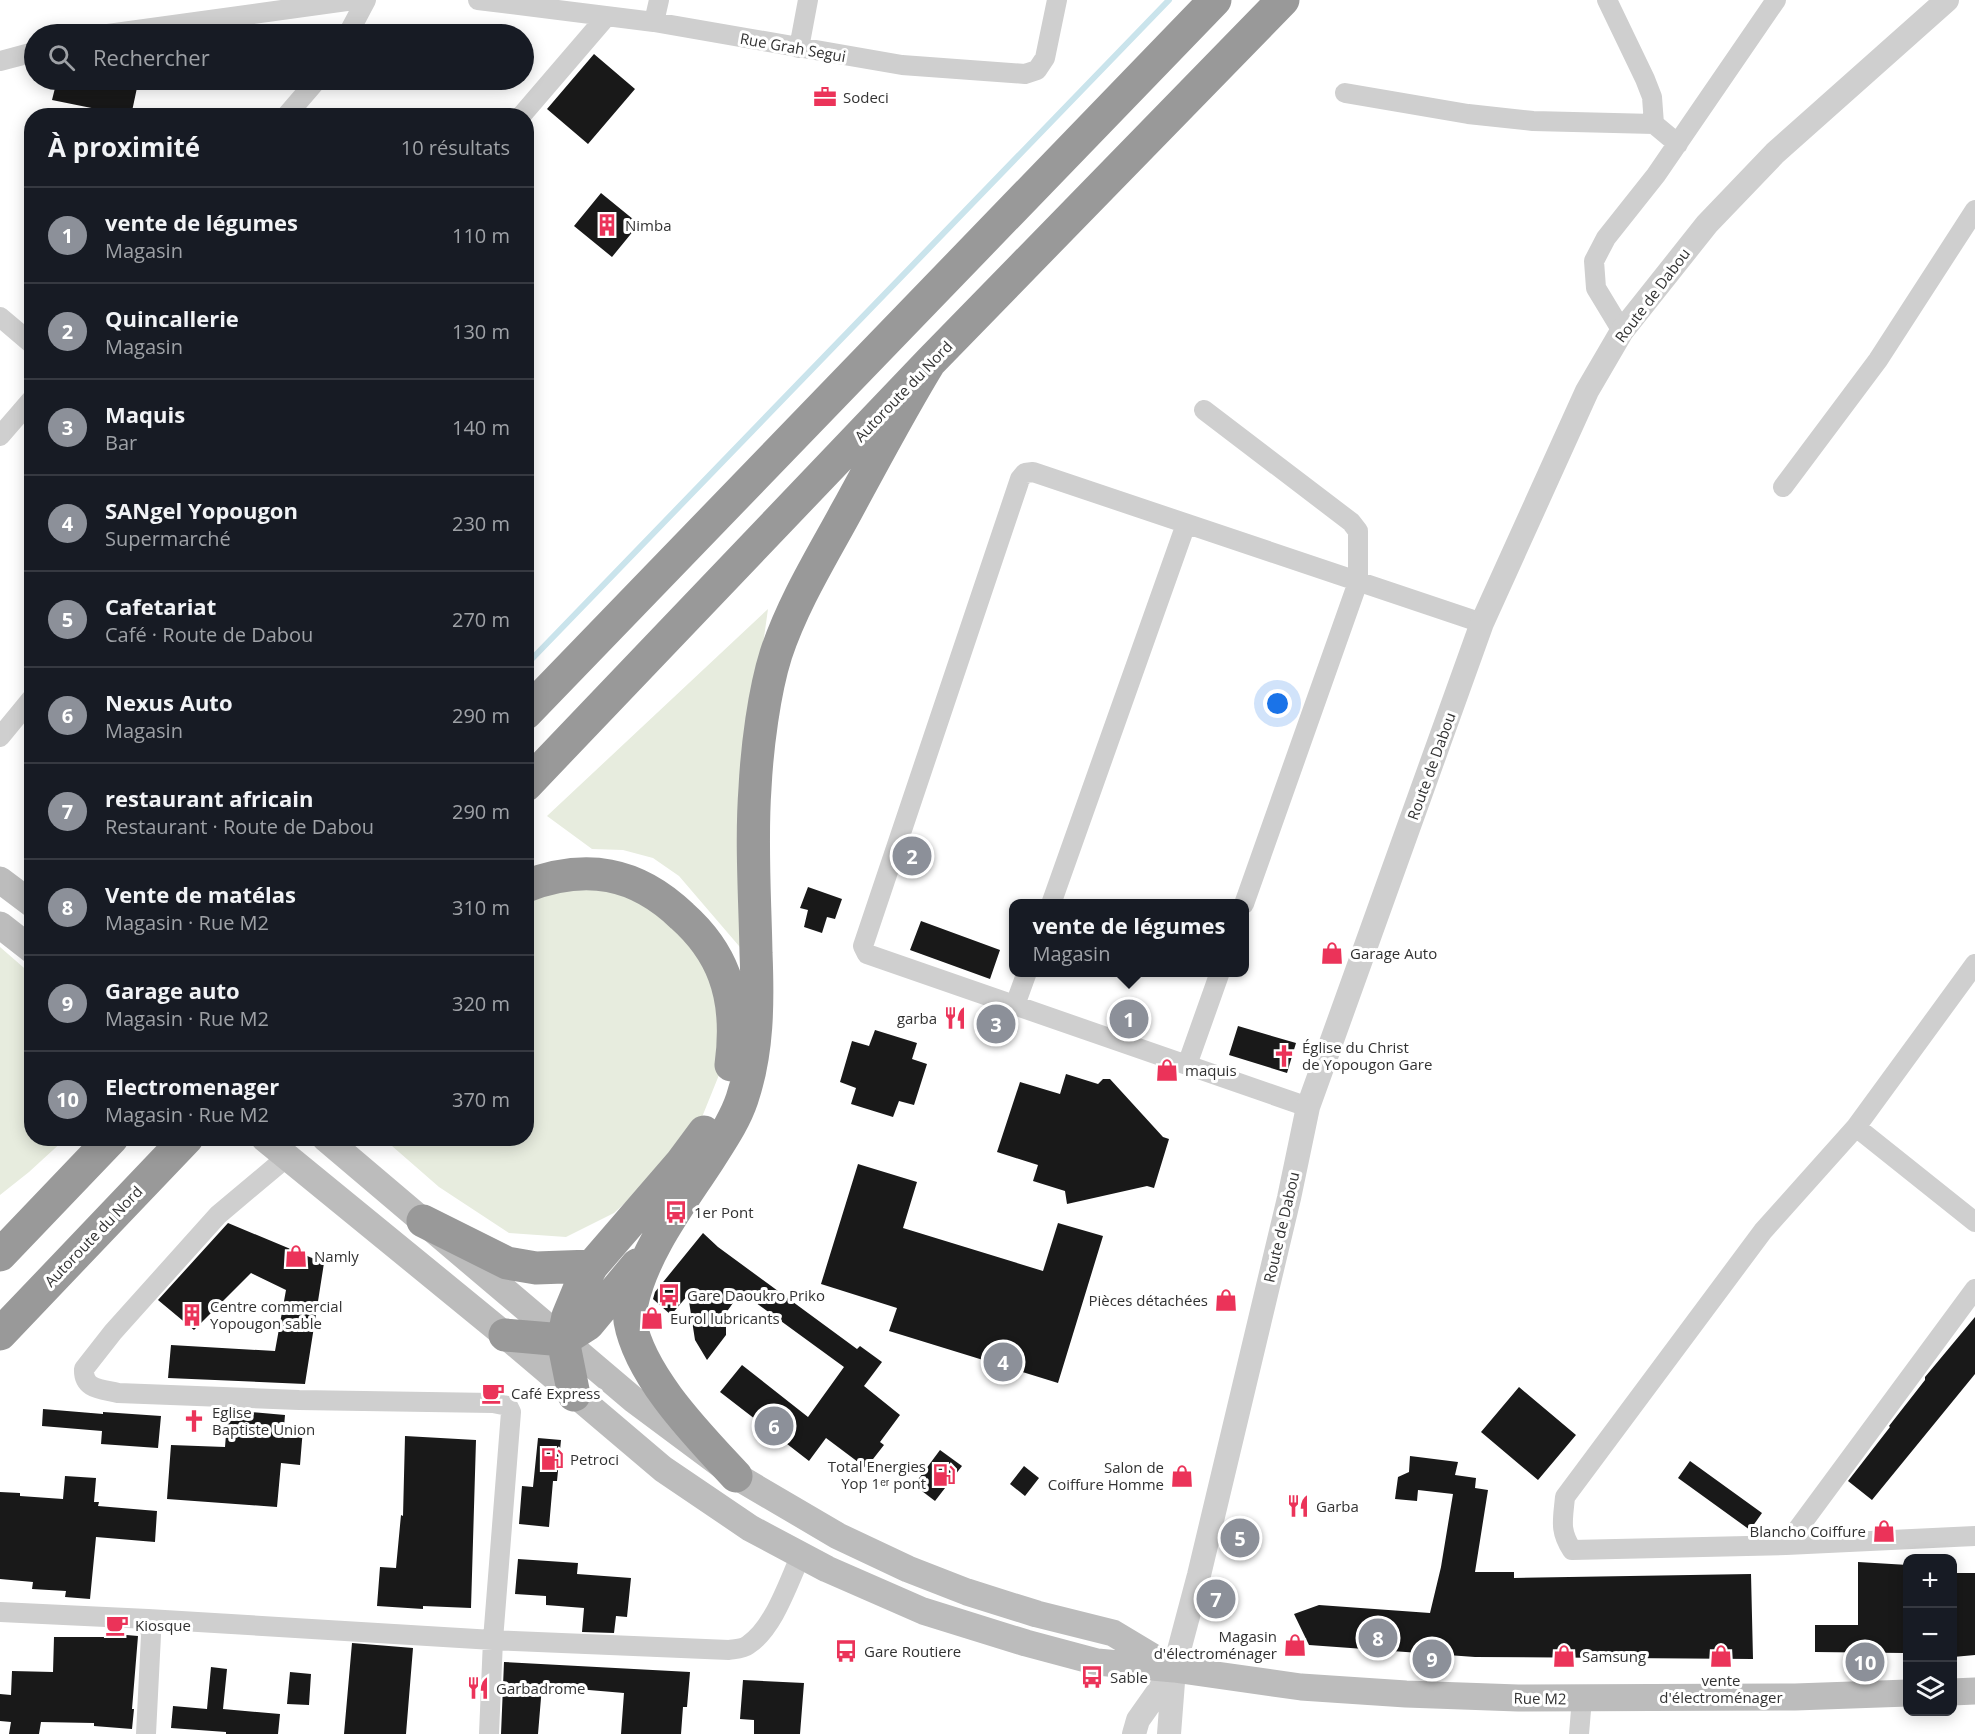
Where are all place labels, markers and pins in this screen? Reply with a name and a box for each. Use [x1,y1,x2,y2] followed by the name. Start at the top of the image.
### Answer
[812,84,838,110] office icon: Sodeci
[843,87,889,107] place label: Sodeci
[594,212,620,238] building icon: Nimba
[625,215,671,235] place label: Nimba
[892,834,932,878] pin: 2
[1319,940,1345,966] shop icon: Garage Auto
[1350,943,1437,963] place label: Garage Auto
[1110,996,1148,1042] pin: 1
[976,1002,1016,1046] pin: 3
[942,1005,968,1031] restaurant icon: garba
[897,1008,937,1028] place label: garba
[1302,1037,1432,1074] place label: Église du Christ de Yopougon Gare
[1271,1043,1297,1069] church icon: Église du Christ de Yopougon Gare
[1154,1057,1180,1083] shop icon: maquis
[1185,1060,1237,1080] place label: maquis
[663,1199,689,1225] bus stop icon: 1er Pont
[694,1202,754,1222] place label: 1er Pont
[283,1243,309,1269] shop icon: Namly
[314,1246,359,1266] place label: Namly
[656,1282,682,1308] bus stop icon: Gare Daoukro Priko
[687,1285,825,1305] place label: Gare Daoukro Priko
[1213,1287,1239,1313] shop icon: Pièces détachées
[1088,1290,1208,1310] place label: Pièces détachées
[210,1296,343,1333] place label: Centre commercial Yopougon sable
[179,1302,205,1328] building icon: Centre commercial Yopougon sable
[639,1305,665,1331] shop icon: Eurol lubricants
[670,1308,780,1328] place label: Eurol lubricants
[984,1340,1022,1384] pin: 4
[480,1380,506,1406] cafe icon: Café Express
[511,1383,600,1403] place label: Café Express
[212,1402,315,1439] place label: Eglise Baptiste Union
[754,1404,794,1448] pin: 6
[181,1408,207,1434] church icon: Eglise Baptiste Union
[539,1446,565,1472] fuel station icon: Petroci
[570,1449,619,1469] place label: Petroci
[828,1456,926,1493] place label: Total Energies Yop 1ᵉʳ pont
[1048,1457,1164,1494] place label: Salon de Coiffure Homme
[931,1462,957,1488] fuel station icon: Total Energies Yop 1ᵉʳ pont
[1169,1463,1195,1489] shop icon: Salon de Coiffure Homme
[1285,1493,1311,1519] restaurant icon: Garba
[1316,1496,1359,1516] place label: Garba
[1220,1516,1260,1560] pin: 5
[1871,1518,1897,1544] shop icon: Blancho Coiffure
[1750,1521,1866,1541] place label: Blancho Coiffure
[1196,1576,1236,1622] pin: 7
[104,1612,130,1638] cafe icon: Kiosque
[135,1615,191,1635] place label: Kiosque
[1358,1616,1398,1660] pin: 8
[1154,1626,1277,1663] place label: Magasin d'électroménager
[1282,1632,1308,1658] shop icon: Magasin d'électroménager
[1412,1636,1452,1682] pin: 9
[833,1638,859,1664] bus stop icon: Gare Routiere
[1846,1640,1884,1684] pin: 10
[864,1641,961,1661] place label: Gare Routiere
[1551,1643,1577,1669] shop icon: Samsung
[1708,1643,1734,1669] shop icon: vente d'électroménager
[1582,1646,1646,1666] place label: Samsung
[1079,1664,1105,1690] bus stop icon: Sable
[1110,1667,1148,1687] place label: Sable
[1659,1670,1783,1707] place label: vente d'électroménager
[465,1675,491,1701] restaurant icon: Garbadrome
[496,1678,586,1698] place label: Garbadrome

